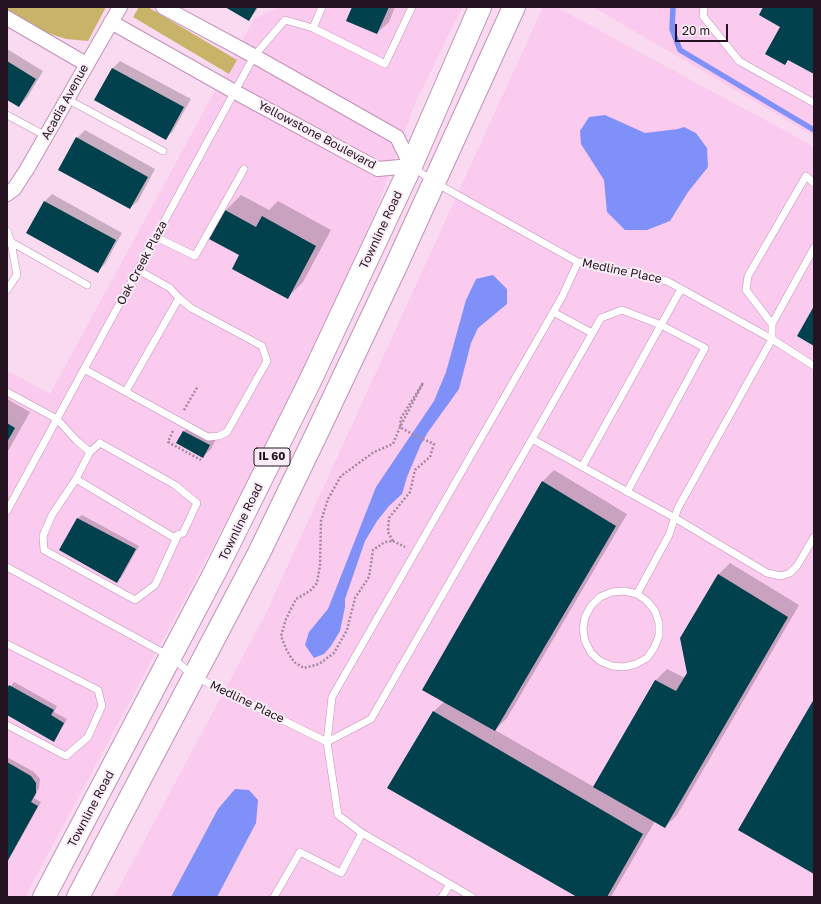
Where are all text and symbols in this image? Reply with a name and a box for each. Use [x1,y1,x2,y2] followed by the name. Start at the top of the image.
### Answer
[677,16,730,42] scale bar
[682,23,710,38] text: 20 m
[38,62,92,142] street label: Acadia Avenue
[255,98,379,172] street label: Yellowstone Boulevard
[357,189,405,271] street label: Townline Road
[114,218,170,308] street label: Oak Creek Plaza
[581,256,663,286] street label: Medline Place
[254,448,290,466] road number: IL 60
[216,481,266,563] street label: Townline Road
[207,678,287,726] street label: Medline Place
[65,768,117,850] street label: Townline Road

